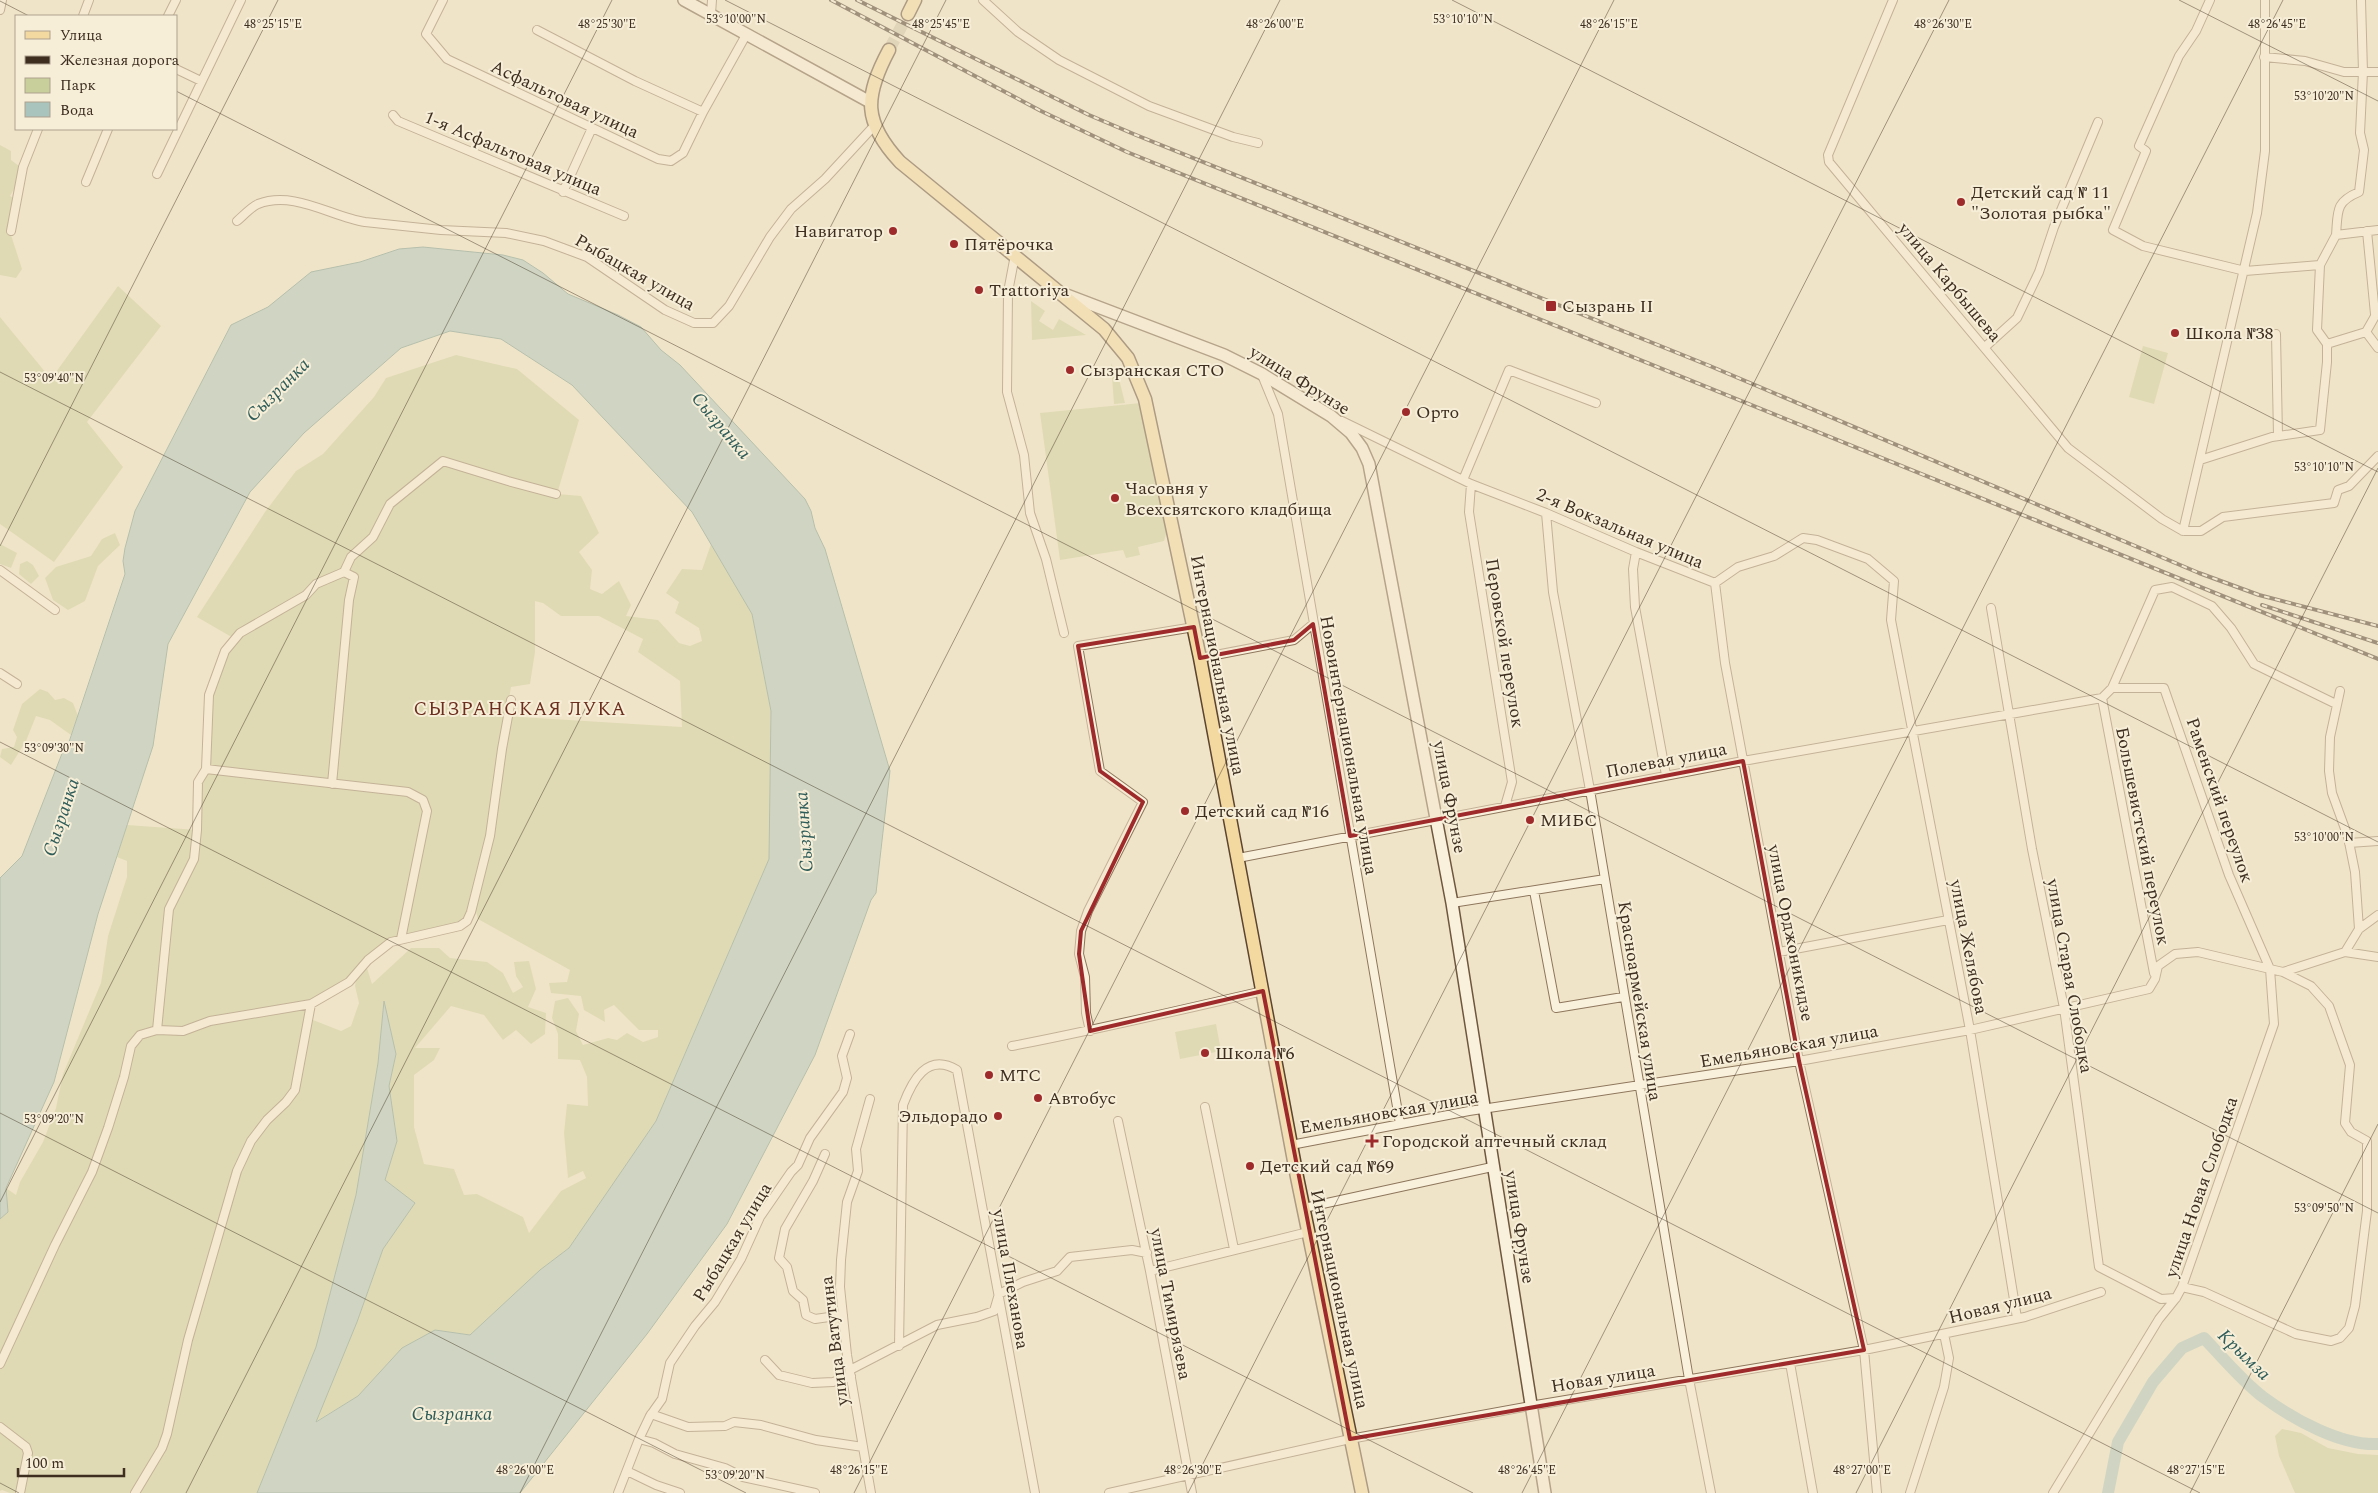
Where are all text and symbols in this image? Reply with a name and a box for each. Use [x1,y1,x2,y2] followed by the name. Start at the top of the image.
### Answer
[706,10,766,29] text: 53°10'00"N
[1433,10,1493,29] text: 53°10'10"N
[15,15,178,130] legend
[244,15,302,34] text: 48°25'15"E
[578,15,636,34] text: 48°25'30"E
[912,15,970,34] text: 48°25'45"E
[1246,15,1304,34] text: 48°26'00"E
[1580,15,1638,34] text: 48°26'15"E
[1914,15,1972,34] text: 48°26'30"E
[2248,15,2306,34] text: 48°26'45"E
[60,24,103,47] text: Улица
[60,49,180,72] text: Железная дорога
[486,53,644,146] street label: Асфальтовая улица
[60,74,96,97] text: Парк
[2294,87,2354,106] text: 53°10'20"N
[60,99,94,122] text: Вода
[420,104,606,203] street label: 1-я Асфальтовая улица
[1971,179,2111,227] place label: Детский сад № 11 "Золотая рыбка"
[1955,196,1967,208] marker: Детский сад № 11 "Золотая рыбка"
[1891,216,2008,348] street label: улица Карбышева
[794,218,883,245] place label: Навигатор
[887,225,899,237] marker: Навигатор
[569,227,700,318] street label: Рыбацкая улица
[964,231,1054,258] place label: Пятёрочка
[948,238,960,250] marker: Пятёрочка
[989,277,1070,304] place label: Trattoriya
[973,284,985,296] marker: Trattoriya
[1562,293,1654,320] place label: Сызрань II
[1544,299,1558,313] marker: Сызрань II
[2185,320,2273,347] place label: Школа №38
[2169,327,2181,339] marker: Школа №38
[1243,338,1355,422] street label: улица Фрунзе
[239,351,317,429] water label: Сызранка
[1080,357,1225,384] place label: Сызранская СТО
[1064,364,1076,376] marker: Сызранская СТО
[24,369,84,388] text: 53°09'40"N
[684,386,758,467] water label: Сызранка
[1416,399,1459,426] place label: Орто
[1400,406,1412,418] marker: Орто
[2294,458,2354,477] text: 53°10'10"N
[1125,475,1332,523] place label: Часовня у Всехсвятского кладбища
[1532,481,1708,576] street label: 2-я Вокзальная улица
[1109,492,1121,504] marker: Часовня у Всехсвятского кладбища
[1183,553,1252,778] street label: Интернациональная улица
[1478,556,1531,730] street label: Перовской переулок
[1312,613,1385,877] street label: Новоинтернациональная улица
[413,695,627,724] district label: СЫЗРАНСКАЯ ЛУКА
[2179,714,2260,886] street label: Раменский переулок
[2108,725,2177,948] street label: Большевистский переулок
[1603,735,1729,785] street label: Полевая улица
[1425,737,1474,856] street label: улица Фрунзе
[24,739,84,758] text: 53°09'30"N
[35,774,88,860] water label: Сызранка
[787,790,822,873] water label: Сызранка
[1195,798,1329,825] place label: Детский сад №16
[1179,805,1191,817] marker: Детский сад №16
[1540,807,1597,834] place label: МИБС
[1524,814,1536,826] marker: МИБС
[2294,828,2354,847] text: 53°10'00"N
[1760,841,1821,1024] street label: улица Орджоникидзе
[1942,876,1995,1017] street label: улица Желябова
[2039,876,2100,1076] street label: улица Старая Слободка
[1610,899,1669,1103] street label: Красноармейская улица
[1698,1017,1881,1075] street label: Емельяновская улица
[1215,1040,1294,1067] place label: Школа №6
[1199,1047,1211,1059] marker: Школа №6
[999,1062,1041,1089] place label: МТС
[983,1069,995,1081] marker: МТС
[1298,1083,1481,1141] street label: Емельяновская улица
[1048,1085,1116,1112] place label: Автобус
[1032,1092,1044,1104] marker: Автобус
[2157,1093,2245,1282] street label: улица Новая Слободка
[898,1103,988,1130] place label: Эльдорадо
[24,1110,84,1129] text: 53°09'20"N
[992,1110,1004,1122] marker: Эльдорадо
[1382,1128,1607,1155] place label: Городской аптечный склад
[1366,1135,1378,1147] marker: Городской аптечный склад
[1260,1153,1394,1180] place label: Детский сад №69
[1244,1160,1256,1172] marker: Детский сад №69
[1497,1168,1542,1286] street label: улица Фрунзе
[686,1177,779,1307] street label: Рыбацкая улица
[1303,1187,1376,1412] street label: Интернациональная улица
[2294,1199,2354,1218] text: 53°09'50"N
[985,1206,1036,1351] street label: улица Плеханова
[1142,1225,1198,1382] street label: улица Тимирязева
[813,1274,856,1408] street label: улица Ватутина
[1946,1280,2055,1331] street label: Новая улица
[2211,1322,2278,1388] water label: Крымза
[1549,1357,1657,1400] street label: Новая улица
[412,1400,493,1429] water label: Сызранка
[18,1446,124,1478] scale bar
[25,1452,64,1475] text: 100 m
[496,1461,554,1480] text: 48°26'00"E
[830,1461,888,1480] text: 48°26'15"E
[1164,1461,1222,1480] text: 48°26'30"E
[1498,1461,1556,1480] text: 48°26'45"E
[1833,1461,1891,1480] text: 48°27'00"E
[2167,1461,2225,1480] text: 48°27'15"E
[705,1466,765,1485] text: 53°09'20"N

